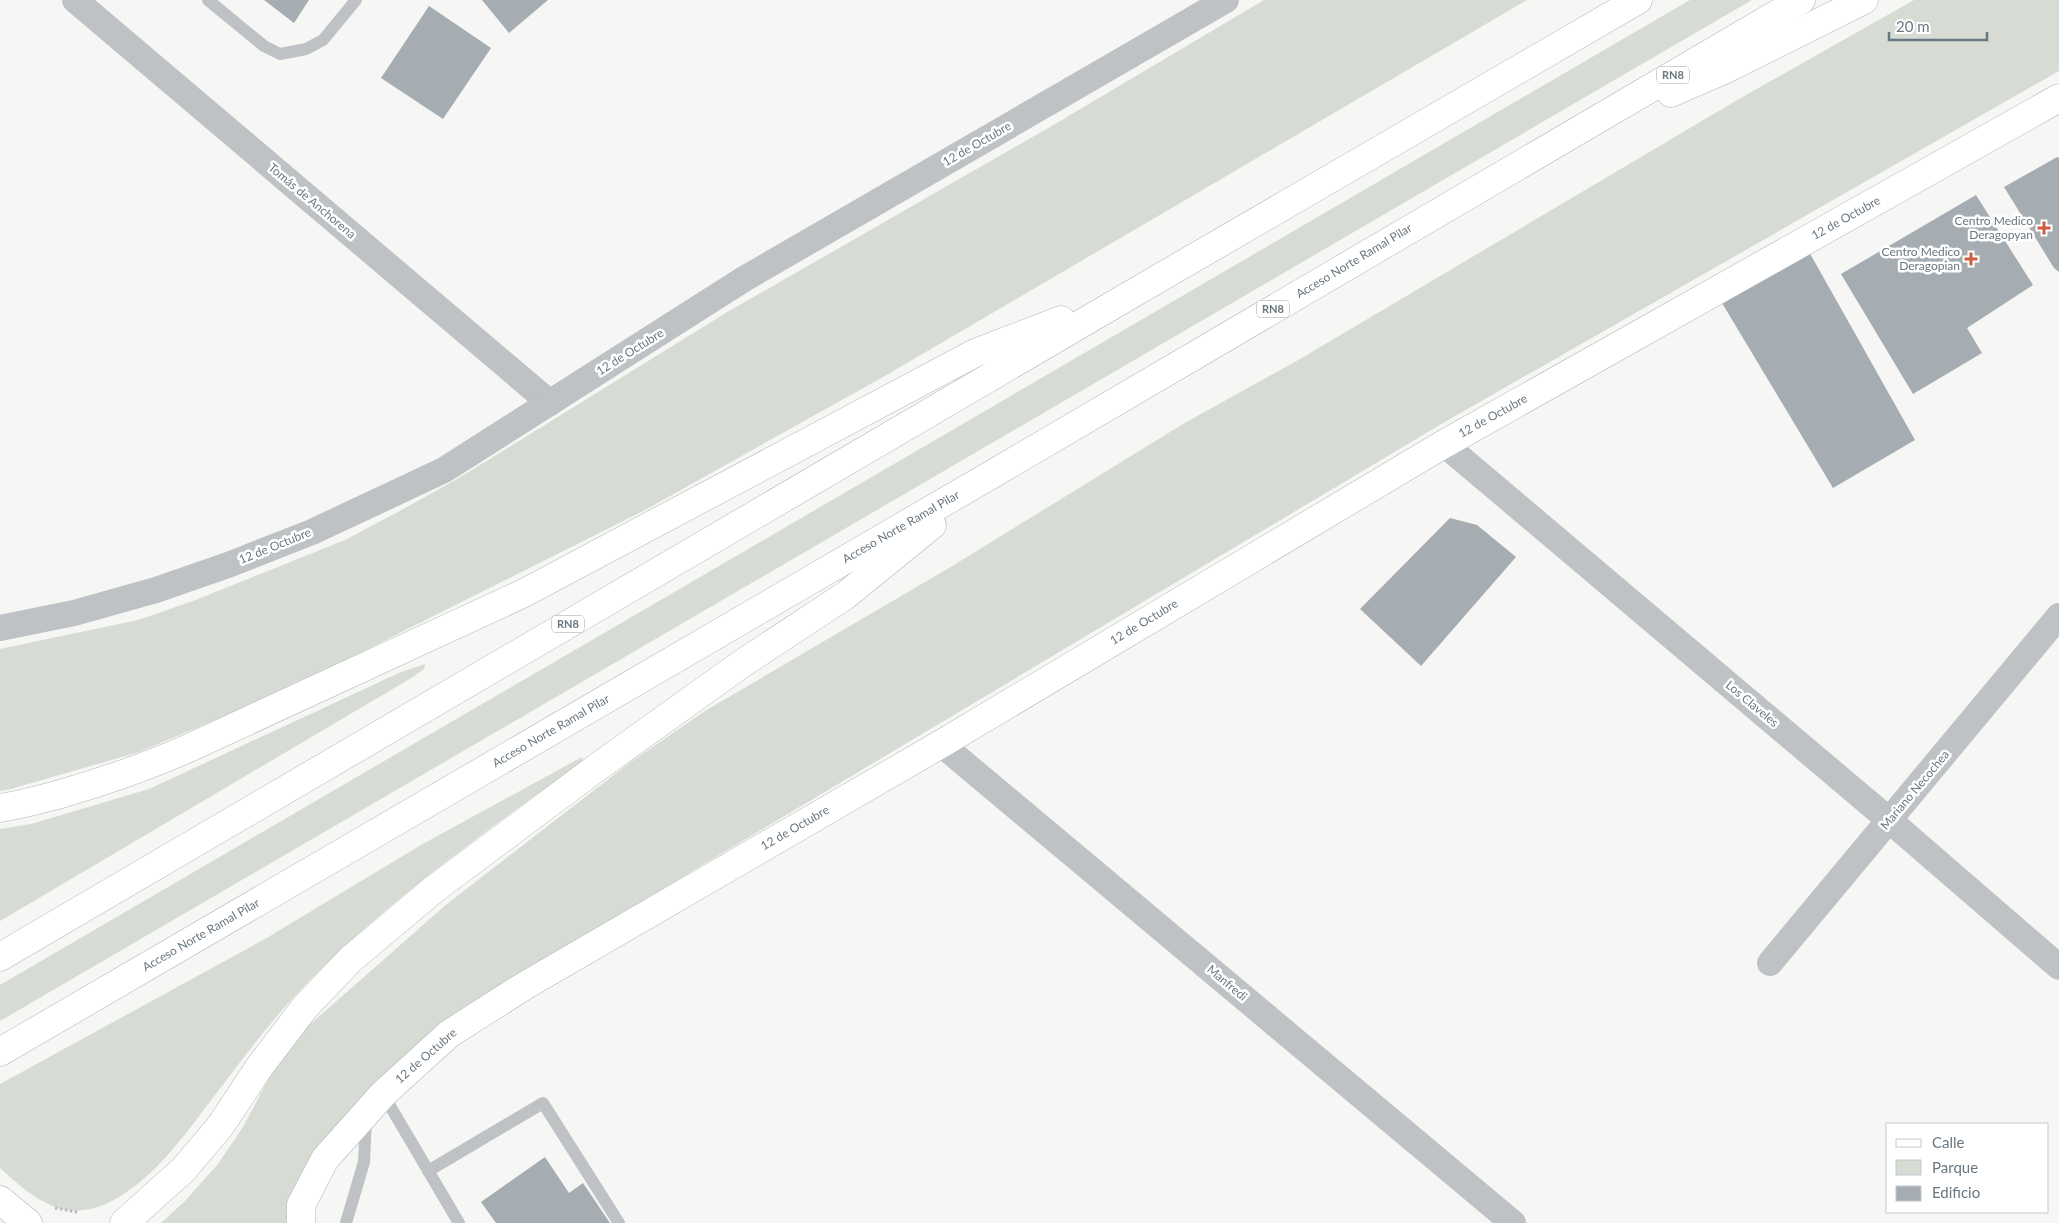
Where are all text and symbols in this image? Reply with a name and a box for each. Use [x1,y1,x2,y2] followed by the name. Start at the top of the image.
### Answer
[1889,10,1986,42] scale bar
[1896,17,1930,35] text: 20 m
[1657,66,1689,84] road number: RN8
[940,118,1014,169] street label: 12 de Octubre
[266,160,359,242] street label: Tomás de Anchorena
[1809,192,1883,243] street label: 12 de Octubre
[1955,213,2033,242] place label: Centro Medico Deragopyan
[1293,220,1415,301] street label: Acceso Norte Ramal Pilar
[2037,221,2051,235] marker: Centro Medico Deragopyan
[1882,244,1960,273] place label: Centro Medico Deragopian
[1964,252,1978,266] marker: Centro Medico Deragopian
[1257,300,1289,318] road number: RN8
[593,325,666,378] street label: 12 de Octubre
[1456,390,1530,441] street label: 12 de Octubre
[839,487,963,566] street label: Acceso Norte Ramal Pilar
[237,524,313,567] street label: 12 de Octubre
[1107,595,1180,648] street label: 12 de Octubre
[552,616,584,632] road number: RN8
[1723,677,1782,730] street label: Los Claveles
[489,691,613,770] street label: Acceso Norte Ramal Pilar
[1877,747,1952,832] street label: Mariano Necochea
[758,802,832,853] street label: 12 de Octubre
[139,895,263,974] street label: Acceso Norte Ramal Pilar
[1204,962,1251,1004] street label: Manfredi
[392,1025,459,1086] street label: 12 de Octubre
[1886,1123,2049,1213] legend
[1932,1133,1965,1151] text: Calle
[1932,1158,1978,1176] text: Parque
[1932,1183,1980,1201] text: Edificio

